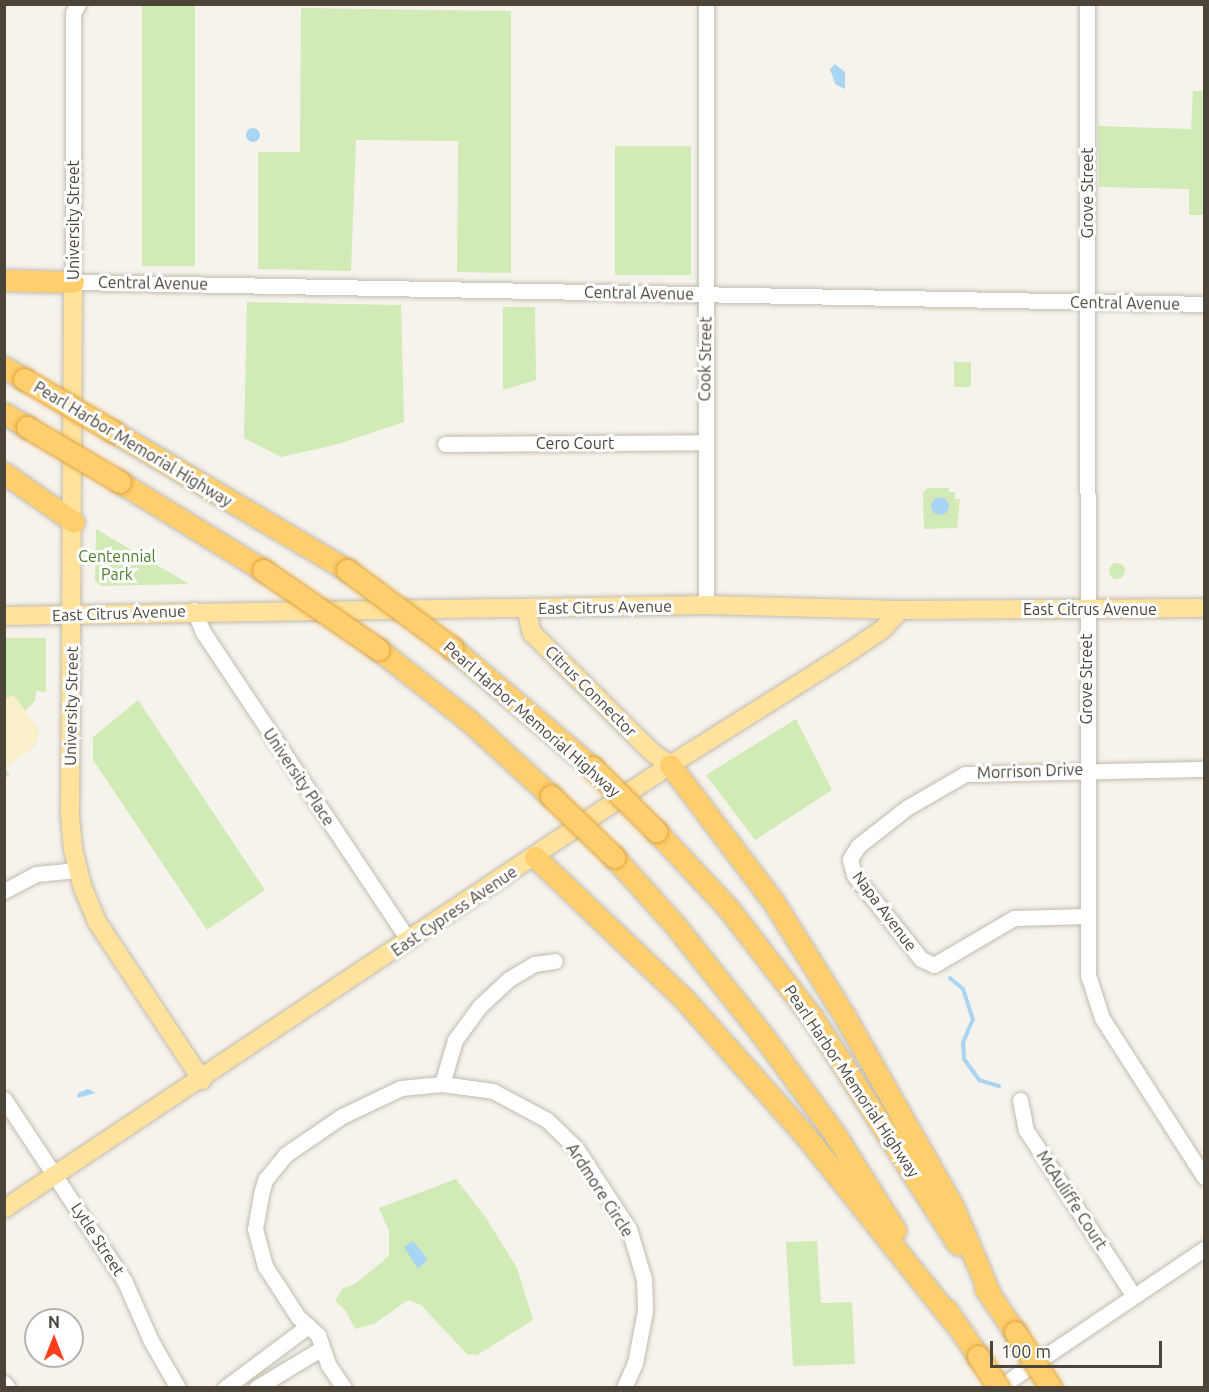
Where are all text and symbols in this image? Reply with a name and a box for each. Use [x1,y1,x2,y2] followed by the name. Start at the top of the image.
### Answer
[1077,148,1097,238] street label: Grove Street
[63,160,83,280] street label: University Street
[98,272,208,294] street label: Central Avenue
[584,282,694,304] street label: Central Avenue
[1070,292,1180,314] street label: Central Avenue
[695,316,715,402] street label: Cook Street
[30,377,236,511] street label: Pearl Harbor Memorial Highway
[536,433,614,453] street label: Cero Court
[78,546,156,584] park label: Centennial Park
[538,596,672,618] street label: East Citrus Avenue
[1023,599,1157,619] street label: East Citrus Avenue
[52,601,186,625] street label: East Citrus Avenue
[1076,634,1096,724] street label: Grove Street
[440,637,624,801] street label: Pearl Harbor Memorial Highway
[541,641,641,741] street label: Citrus Connector
[60,646,82,766] street label: University Street
[259,725,339,829] street label: University Place
[977,760,1083,782] street label: Morrison Drive
[388,862,520,960] street label: East Cypress Avenue
[849,867,921,955] street label: Napa Avenue
[780,981,924,1181] street label: Pearl Harbor Memorial Highway
[563,1140,637,1240] street label: Ardmore Circle
[1033,1147,1111,1253] street label: McAuliffe Court
[67,1199,129,1279] street label: Lytle Street
[24,1308,84,1368] north arrow
[48,1313,60,1331] text: N
[993,1329,1166,1367] scale bar
[1001,1341,1051,1361] text: 100 m

